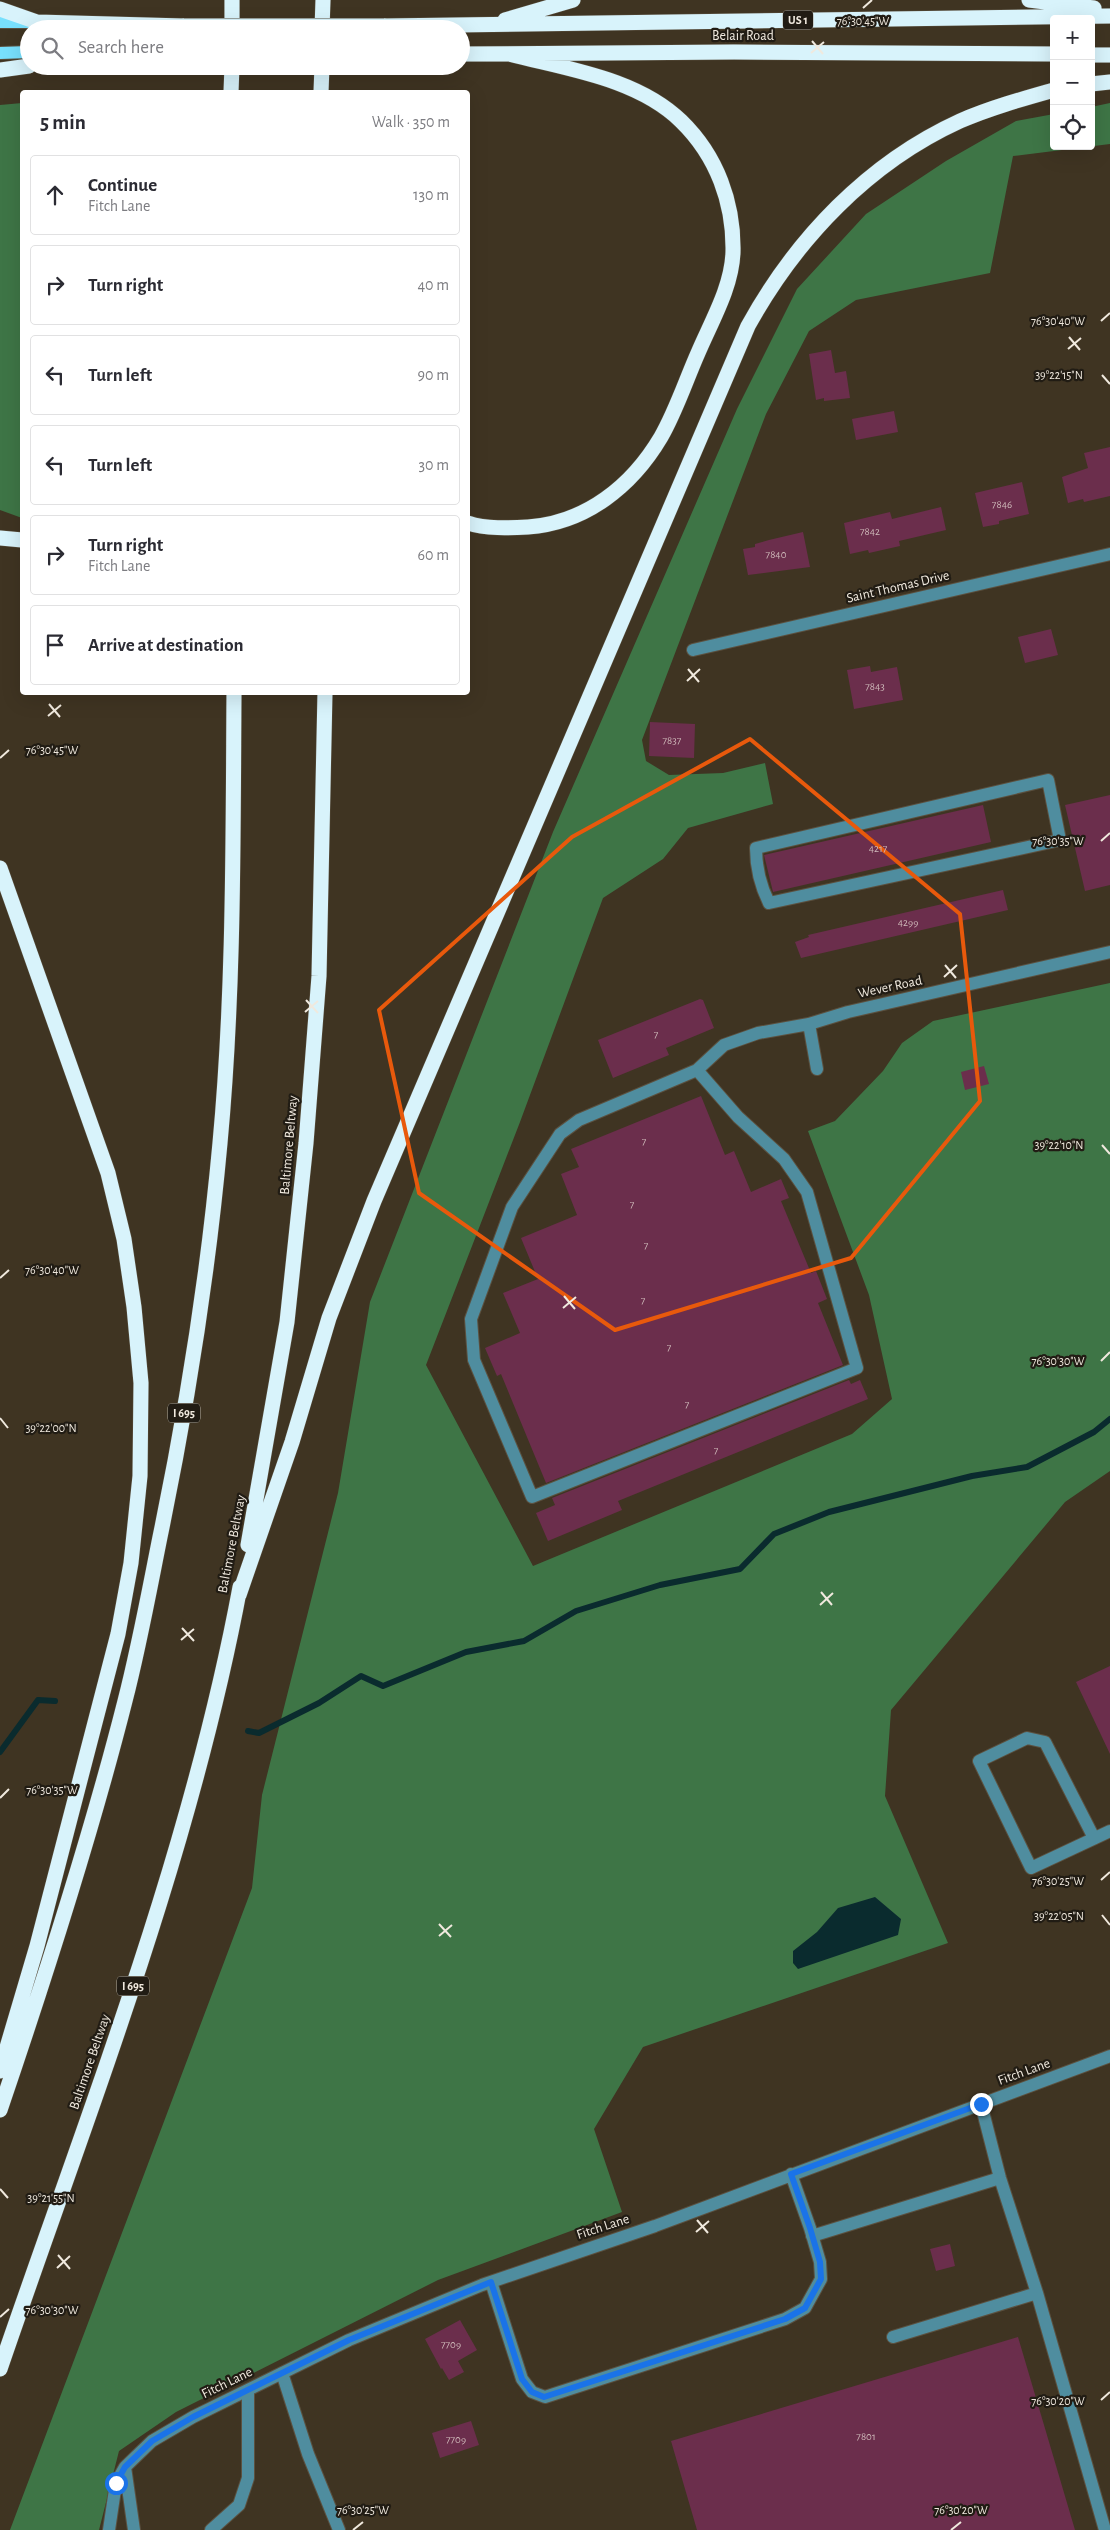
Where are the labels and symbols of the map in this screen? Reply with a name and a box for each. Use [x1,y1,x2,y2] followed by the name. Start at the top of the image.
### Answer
[783,10,813,30] road number: US 1
[837,15,890,27] text: 76°30'45"W
[712,29,774,43] street label: Belair Road
[1031,315,1085,327] text: 76°30'40"W
[1035,369,1083,381] text: 39°22'15"N
[992,499,1012,510] house number: 7846
[860,526,880,537] house number: 7842
[766,549,787,560] house number: 7840
[845,568,951,606] street label: Saint Thomas Drive
[865,681,885,692] house number: 7843
[663,735,682,746] house number: 7837
[26,744,79,756] text: 76°30'45"W
[1032,835,1084,847] text: 76°30'35"W
[869,843,888,854] house number: 4217
[898,917,918,928] house number: 4299
[857,973,923,1001] street label: Wever Road
[654,1029,659,1040] house number: 7
[278,1095,300,1195] street label: Baltimore Beltway
[642,1136,647,1147] house number: 7
[1034,1139,1084,1151] text: 39°22'10"N
[630,1199,635,1210] house number: 7
[644,1240,649,1251] house number: 7
[25,1264,79,1276] text: 76°30'40"W
[641,1295,646,1306] house number: 7
[667,1342,672,1353] house number: 7
[1032,1355,1085,1367] text: 76°30'30"W
[685,1399,690,1410] house number: 7
[168,1404,200,1422] road number: I 695
[25,1422,77,1434] text: 39°22'00"N
[714,1445,719,1456] house number: 7
[216,1494,248,1594] street label: Baltimore Beltway
[26,1784,78,1796] text: 76°30'35"W
[1032,1875,1084,1887] text: 76°30'25"W
[1034,1910,1084,1922] text: 39°22'05"N
[117,1976,149,1995] road number: I 695
[67,2013,113,2111] street label: Baltimore Beltway
[996,2056,1052,2088] street label: Fitch Lane
[970,2093,993,2116] route end
[27,2192,75,2204] text: 39°21'55"N
[575,2212,631,2242] street label: Fitch Lane
[26,2304,79,2316] text: 76°30'30"W
[441,2339,461,2350] house number: 7709
[199,2365,255,2401] street label: Fitch Lane
[1031,2395,1085,2407] text: 76°30'20"W
[856,2431,876,2442] house number: 7801
[446,2434,466,2445] house number: 7709
[105,2472,128,2495] route start
[337,2504,389,2516] text: 76°30'25"W
[934,2504,988,2516] text: 76°30'20"W

